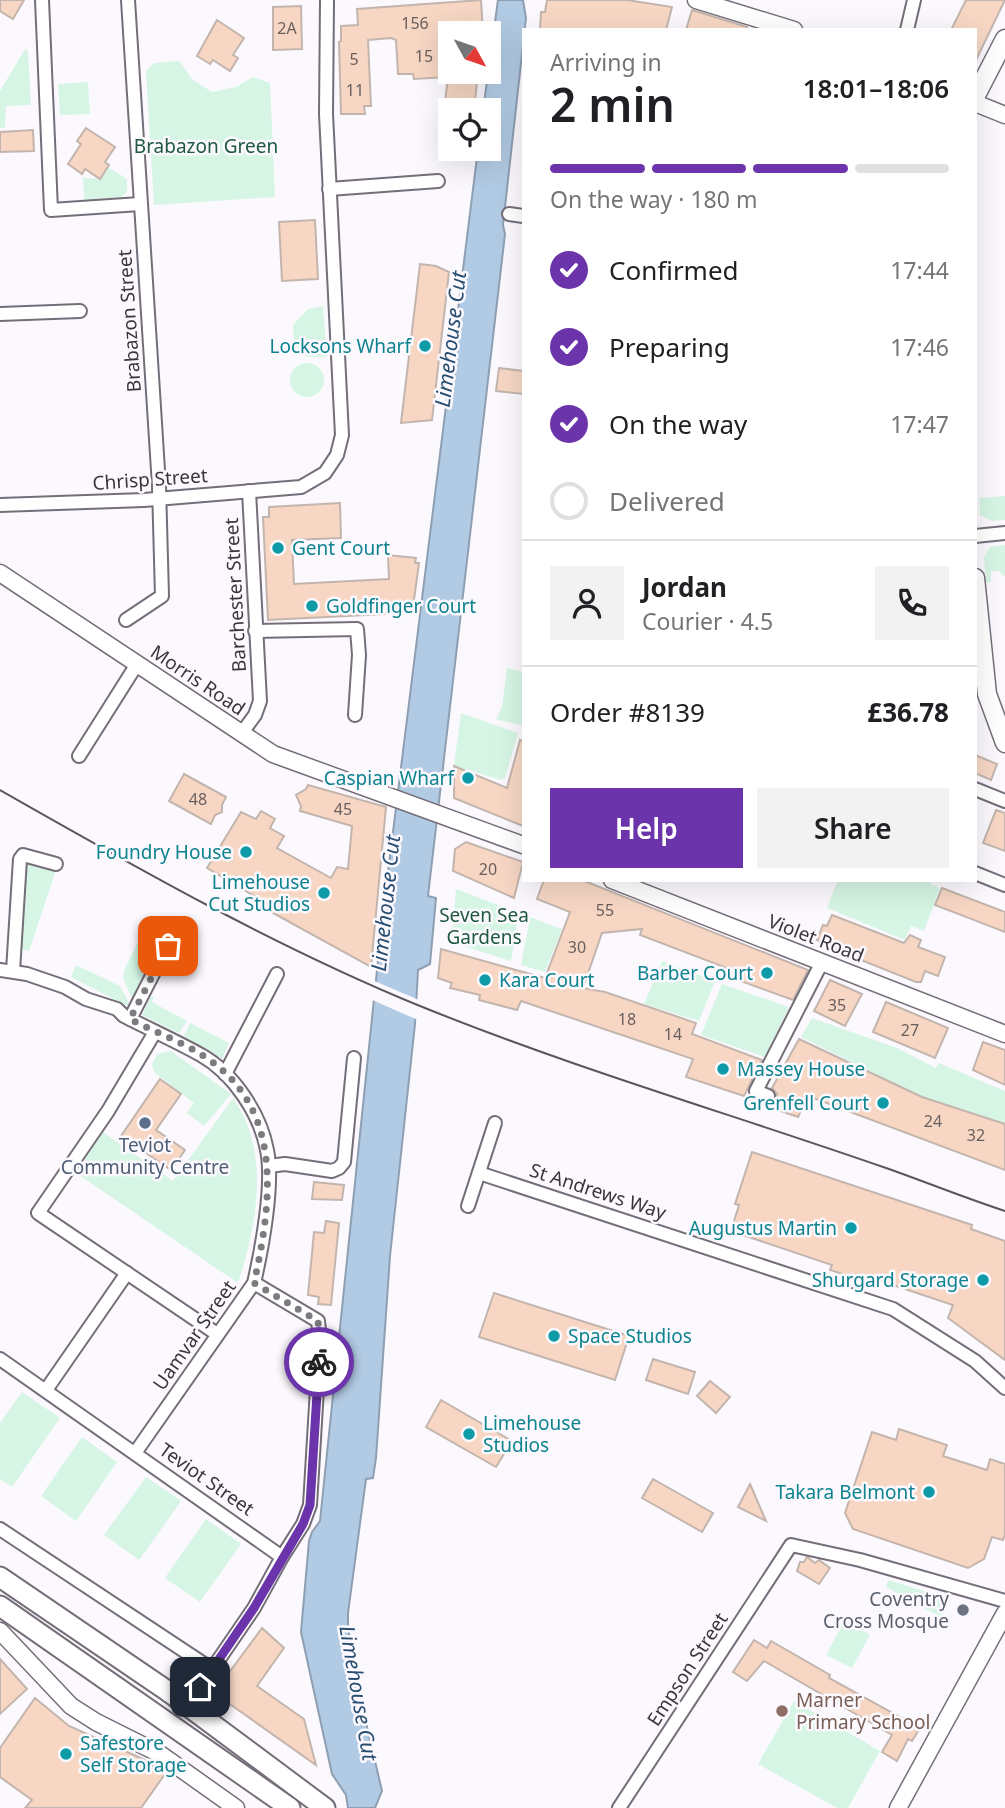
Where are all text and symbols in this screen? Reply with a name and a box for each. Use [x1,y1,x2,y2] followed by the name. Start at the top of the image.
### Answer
[401,12,429,34] house number: 156
[277,17,297,39] house number: 2A
[438,21,500,84] north arrow
[438,21,501,161] map controls
[415,45,433,67] house number: 15
[550,46,662,78] text: Arriving in
[349,48,359,70] house number: 5
[803,70,949,106] text: 18:01–18:06
[550,73,675,135] text: 2 min
[346,79,364,101] house number: 11
[438,98,501,161] button: locate
[134,133,278,159] park label: Brabazon Green
[550,183,757,215] text: On the way · 180 m
[111,249,147,393] street label: Brabazon Street
[550,251,588,289] icon: check
[609,252,739,288] text: Confirmed
[890,254,949,286] text: 17:44
[428,268,472,409] water label: Limehouse Cut
[550,328,588,366] icon: check
[609,329,730,365] text: Preparing
[890,331,949,363] text: 17:46
[269,333,412,359] place label: Locksons Wharf
[417,338,433,354] marker: Locksons Wharf
[550,405,588,443] icon: check
[609,406,747,442] text: On the way
[890,408,949,440] text: 17:47
[92,462,209,496] street label: Chrisp Street
[609,483,725,519] text: Delivered
[218,517,252,673] street label: Barchester Street
[292,535,390,561] place label: Gent Court
[270,540,286,556] marker: Gent Court
[550,566,624,640] button: person
[875,566,949,640] button: phone
[642,569,727,605] text: Jordan
[326,593,476,619] place label: Goldfinger Court
[304,598,320,614] marker: Goldfinger Court
[642,605,773,637] text: Courier · 4.5
[146,639,250,721] street label: Morris Road
[550,694,705,730] text: Order #8139
[867,694,949,730] text: £36.78
[324,765,455,791] place label: Caspian Wharf
[460,770,476,786] marker: Caspian Wharf
[189,788,207,810] house number: 48
[550,788,743,868] button: Help
[757,788,949,868] button: Share
[334,798,352,820] house number: 45
[364,832,406,973] water label: Limehouse Cut
[96,839,232,865] place label: Foundry House
[238,844,254,860] marker: Foundry House
[479,858,497,880] house number: 20
[208,869,310,917] place label: Limehouse Cut Studios
[316,885,332,901] marker: Limehouse Cut Studios
[596,899,614,921] house number: 55
[439,902,529,950] park label: Seven Sea Gardens
[764,908,868,968] street label: Violet Road
[138,916,198,976] pin
[149,927,187,965] icon: bag
[568,936,586,958] house number: 30
[637,960,753,986] place label: Barber Court
[759,965,775,981] marker: Barber Court
[499,967,595,993] place label: Kara Court
[477,972,493,988] marker: Kara Court
[828,994,846,1016] house number: 35
[618,1008,636,1030] house number: 18
[901,1019,919,1041] house number: 27
[664,1023,682,1045] house number: 14
[737,1056,865,1082] place label: Massey House
[715,1061,731,1077] marker: Massey House
[743,1090,869,1116] place label: Grenfell Court
[875,1095,891,1111] marker: Grenfell Court
[924,1110,942,1132] house number: 24
[137,1115,153,1131] marker: Teviot Community Centre
[967,1124,985,1146] house number: 32
[61,1132,229,1180] place label: Teviot Community Centre
[526,1157,670,1225] street label: St Andrews Way
[689,1215,837,1241] place label: Augustus Martin
[843,1220,859,1236] marker: Augustus Martin
[812,1267,969,1293] place label: Shurgard Storage
[975,1272,991,1288] marker: Shurgard Storage
[147,1275,242,1395] street label: Uamvar Street
[568,1323,692,1349] place label: Space Studios
[284,1327,354,1397] courier
[546,1328,562,1344] marker: Space Studios
[300,1343,338,1381] icon: bike
[483,1410,581,1458] place label: Limehouse Studios
[461,1426,477,1442] marker: Limehouse Studios
[154,1437,260,1521] street label: Teviot Street
[776,1479,915,1505] place label: Takara Belmont
[921,1484,937,1500] marker: Takara Belmont
[823,1586,949,1634] place label: Coventry Cross Mosque
[955,1602,971,1618] marker: Coventry Cross Mosque
[641,1607,733,1731] street label: Empson Street
[333,1623,385,1764] water label: Limehouse Cut
[170,1657,230,1717] pin
[181,1668,219,1706] icon: home
[796,1687,930,1735] place label: Marner Primary School
[774,1703,790,1719] marker: Marner Primary School
[80,1730,187,1778] place label: Safestore Self Storage
[58,1746,74,1762] marker: Safestore Self Storage

